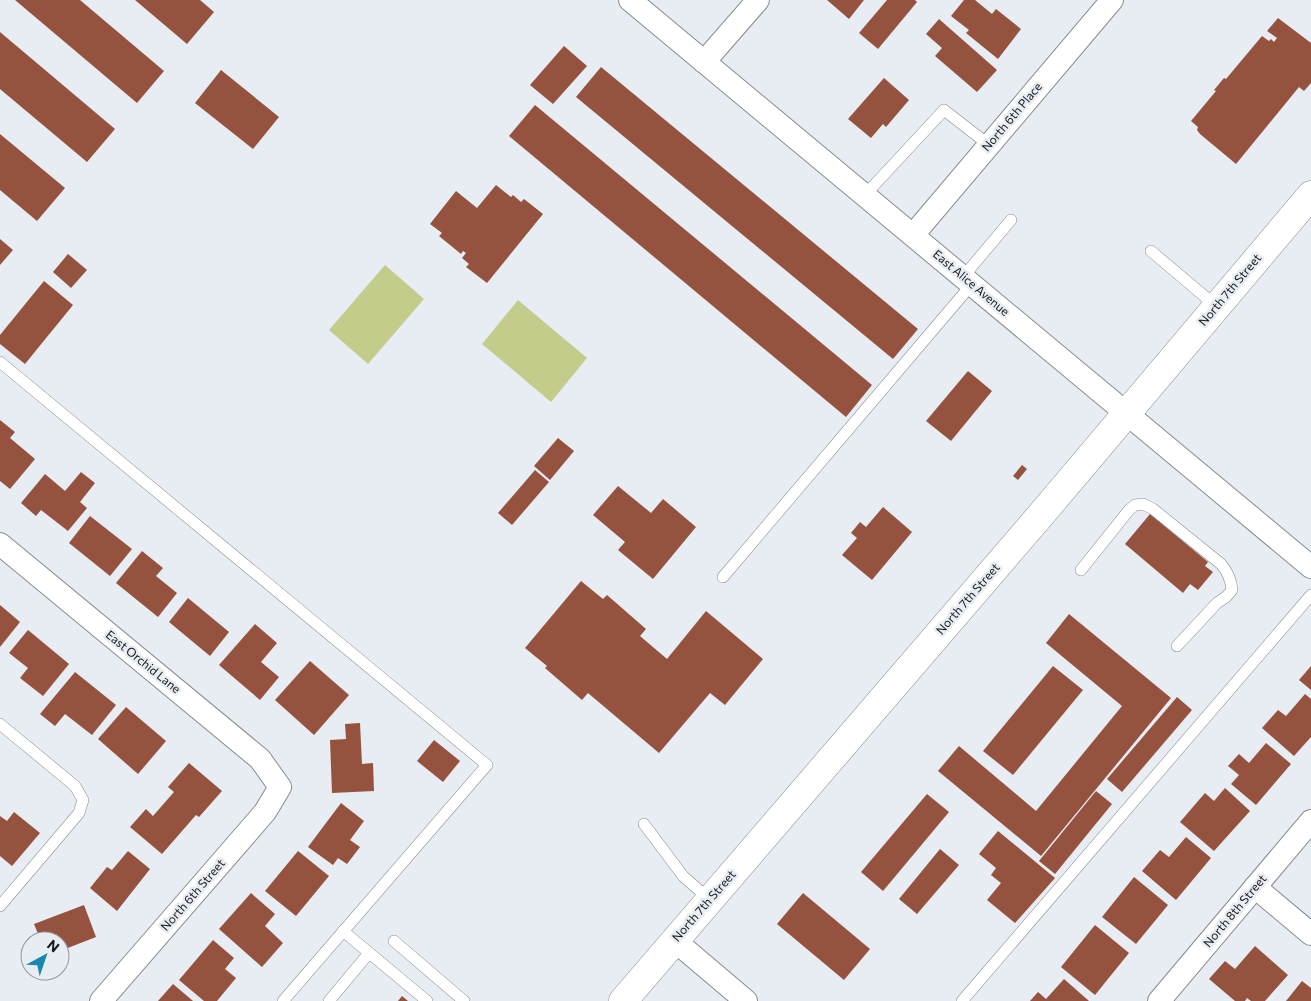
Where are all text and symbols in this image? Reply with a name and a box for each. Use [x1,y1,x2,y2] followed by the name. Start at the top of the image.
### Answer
[978,79,1044,154] street label: North 6th Place
[931,246,1013,318] street label: East Alice Avenue
[1195,251,1263,328] street label: North 7th Street
[933,560,1002,637] street label: North 7th Street
[104,627,184,696] street label: East Orchid Lane
[157,856,227,933] street label: North 6th Street
[669,867,738,944] street label: North 7th Street
[1200,871,1269,949] street label: North 8th Street
[20,931,70,981] north arrow
[44,936,63,956] text: N

